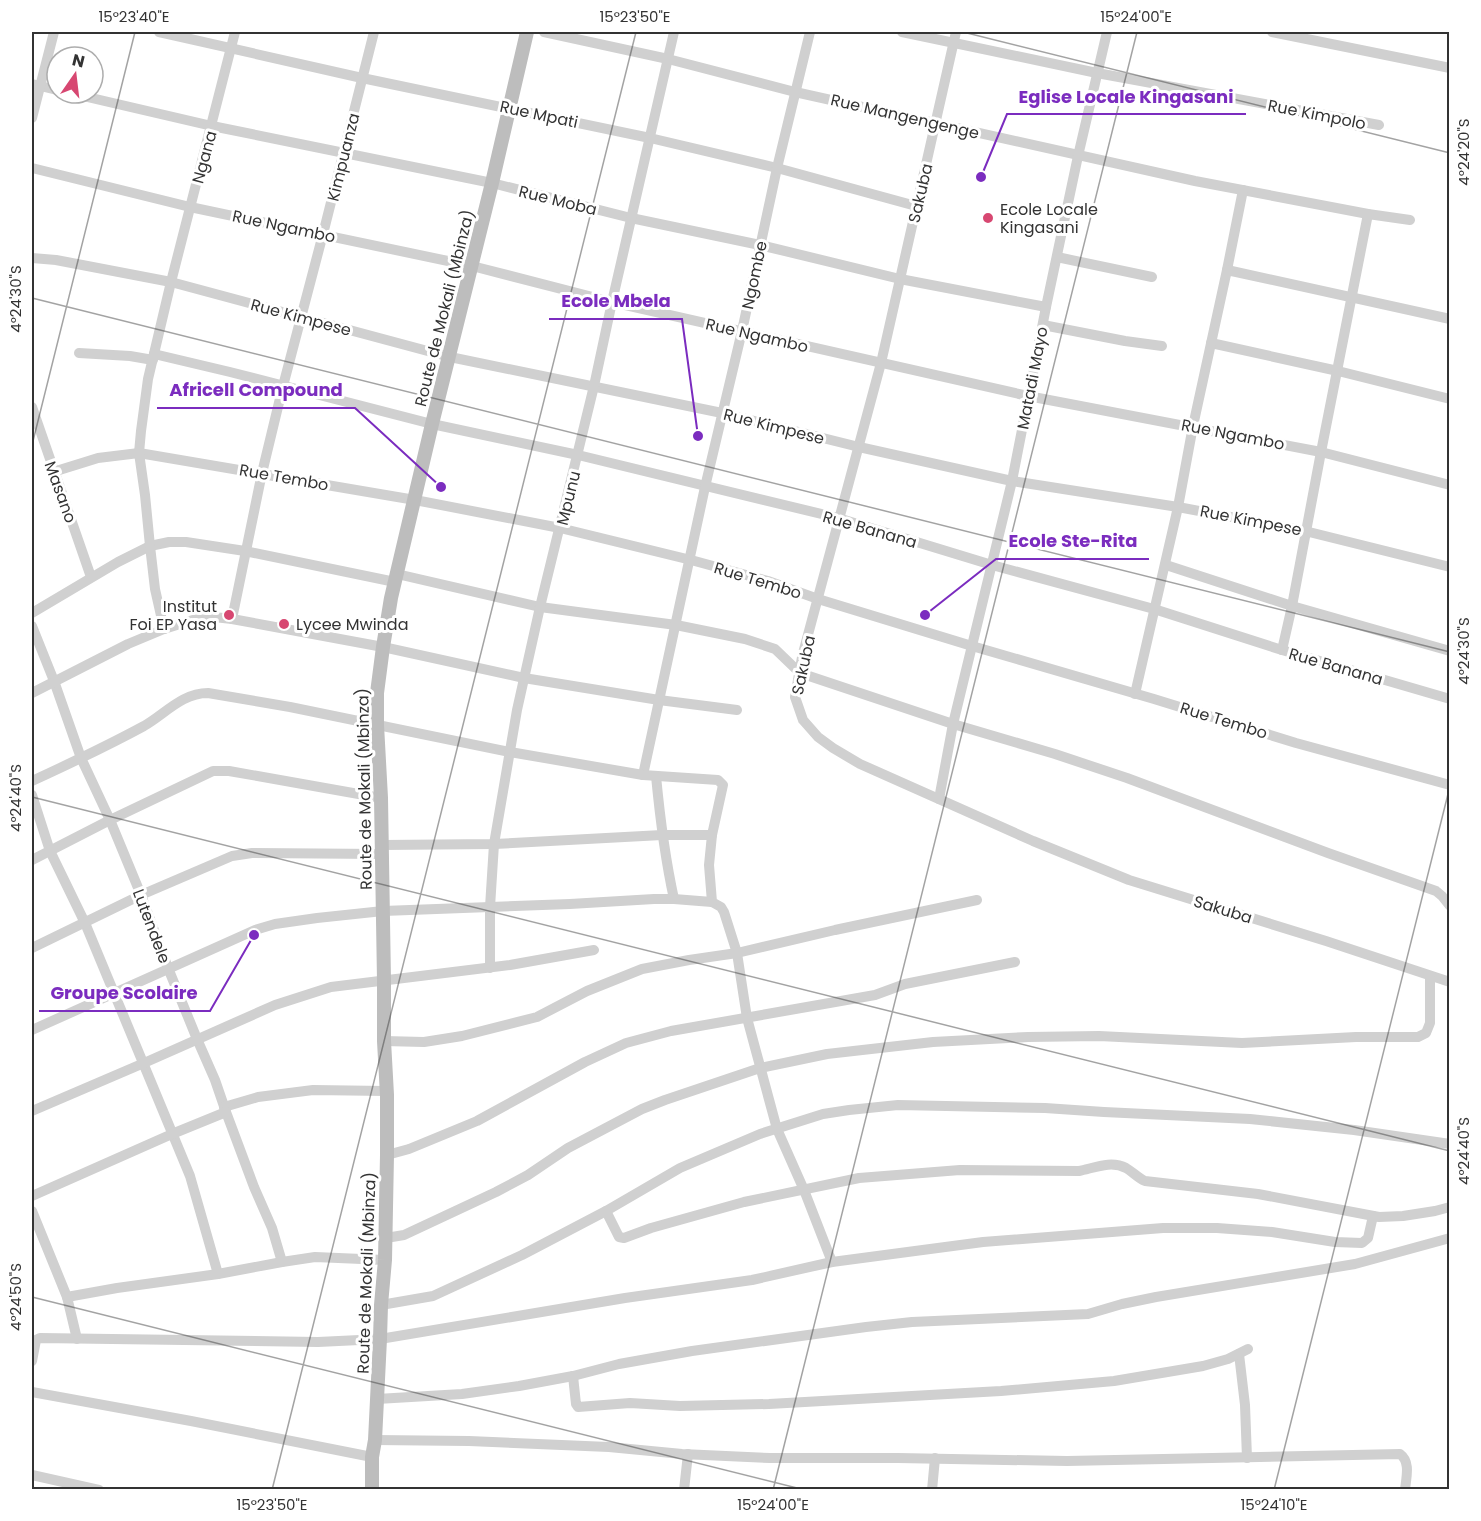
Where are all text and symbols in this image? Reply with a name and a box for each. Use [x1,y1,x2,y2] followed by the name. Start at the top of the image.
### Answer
[98,6,170,27] text: 15°23'40"E
[599,6,671,27] text: 15°23'50"E
[1100,6,1172,27] text: 15°24'00"E
[45,45,105,105] north arrow
[70,48,87,74] text: N
[1007,78,1246,114] callout: Eglise Locale Kingasani
[1018,84,1234,109] text: Eglise Locale Kingasani
[828,88,981,145] street label: Rue Mangengenge
[1266,94,1368,135] street label: Rue Kimpolo
[498,95,580,134] street label: Rue Mpati
[321,111,366,204] street label: Kimpuanza
[1453,118,1474,186] text: 4°24'20"S
[186,128,223,186] street label: Ngana
[902,161,938,225] street label: Sakuba
[516,180,599,221] street label: Rue Moba
[1000,198,1098,239] place label: Ecole Locale Kingasani
[230,204,337,249] street label: Rue Ngambo
[409,207,480,409] street label: Route de Mokali (Mbinza)
[981,211,995,225] marker: Ecole Locale Kingasani
[736,239,773,312] street label: Ngombe
[5,265,26,333] text: 4°24'30"S
[549,283,682,319] callout: Ecole Mbela
[561,288,671,313] text: Ecole Mbela
[248,293,354,342] street label: Rue Kimpese
[703,313,810,358] street label: Rue Ngambo
[1011,325,1054,431] street label: Matadi Mayo
[157,372,355,408] callout: Africell Compound
[169,377,343,402] text: Africell Compound
[721,403,827,450] street label: Rue Kimpese
[1179,413,1286,456] street label: Rue Ngambo
[39,458,82,526] street label: Masano
[237,458,330,497] street label: Rue Tembo
[551,469,586,528] street label: Mpunu
[1198,499,1304,542] street label: Rue Kimpese
[820,505,920,554] street label: Rue Banana
[996,523,1149,559] callout: Ecole Ste-Rita
[1009,528,1137,553] text: Ecole Ste-Rita
[711,556,804,605] street label: Rue Tembo
[129,595,217,636] place label: Institut Foi EP Yasa
[222,608,236,622] marker: Institut Foi EP Yasa
[296,613,408,636] place label: Lycee Mwinda
[277,617,291,631] marker: Lycee Mwinda
[1453,617,1474,685] text: 4°24'30"S
[786,633,821,697] street label: Sakuba
[1286,642,1386,691] street label: Rue Banana
[351,688,378,890] street label: Route de Mokali (Mbinza)
[1177,696,1270,745] street label: Rue Tembo
[5,764,26,832] text: 4°24'40"S
[127,886,176,967] street label: Lutendele
[1191,890,1255,929] street label: Sakuba
[39,975,210,1011] callout: Groupe Scolaire
[50,980,198,1005] text: Groupe Scolaire
[1453,1117,1474,1185] text: 4°24'40"S
[351,1172,382,1374] street label: Route de Mokali (Mbinza)
[5,1263,26,1331] text: 4°24'50"S
[236,1494,308,1515] text: 15°23'50"E
[737,1494,809,1515] text: 15°24'00"E
[1240,1494,1308,1515] text: 15°24'10"E

